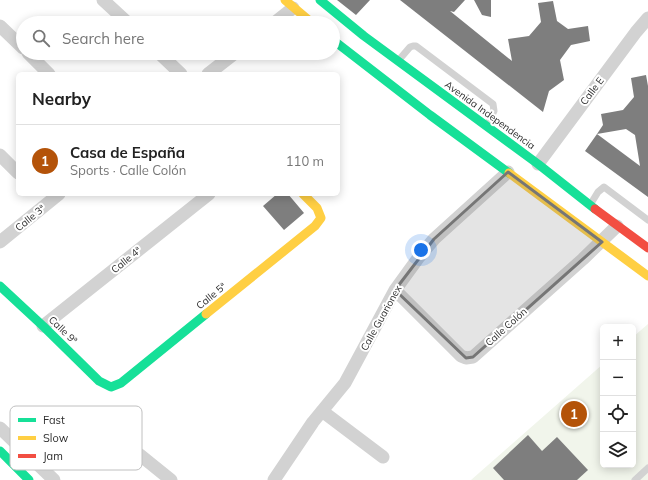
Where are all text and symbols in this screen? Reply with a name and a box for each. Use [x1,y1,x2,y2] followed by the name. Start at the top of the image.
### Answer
[16,16,340,60] search box
[30,27,52,49] icon: search
[62,29,144,48] text: Search here
[577,74,607,107] street label: Calle E
[442,78,538,152] street label: Avenida Independencia
[32,88,91,109] text: Nearby
[70,143,185,162] text: Casa de España
[41,153,49,169] text: 1
[286,153,324,169] text: 110 m
[70,162,186,178] text: Sports · Calle Colón
[12,202,48,234] street label: Calle 3ª
[411,240,431,260] your location
[108,244,144,276] street label: Calle 4ª
[193,280,229,312] street label: Calle 5ª
[358,282,405,353] street label: Calle Guarionex
[482,305,530,349] street label: Calle Colón
[46,313,80,347] street label: Calle 9ª
[600,324,636,468] map controls
[600,324,636,360] button: +
[600,360,636,396] button: −
[600,396,636,432] button: locate
[561,399,587,429] pin: 1
[10,406,142,470] legend
[43,413,65,427] text: Fast
[43,431,69,445] text: Slow
[600,432,636,468] button: layers
[43,449,63,463] text: Jam

